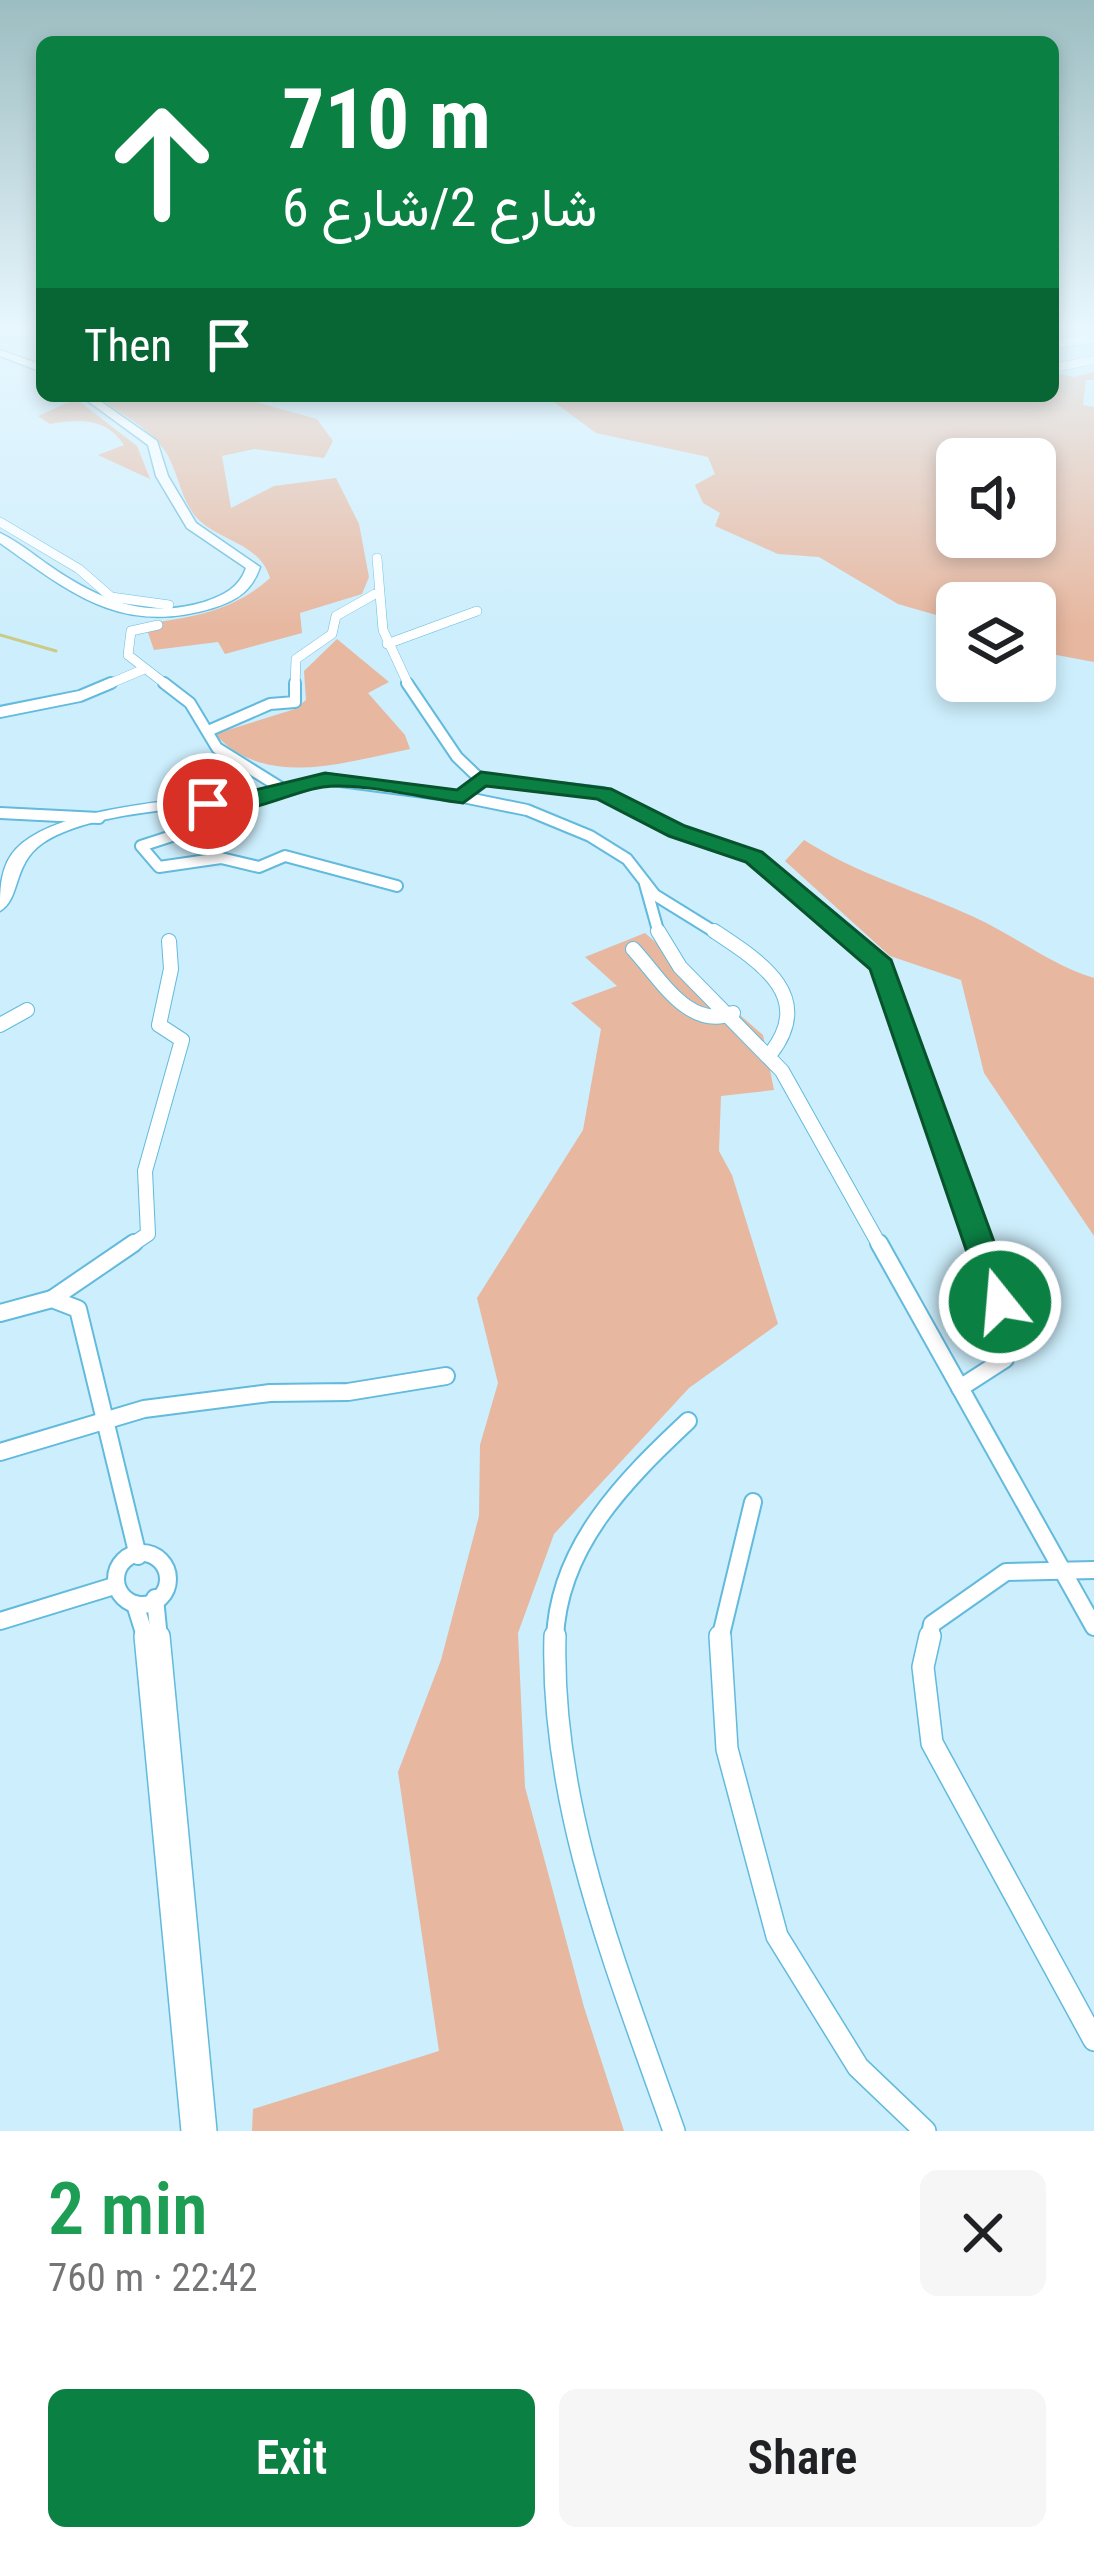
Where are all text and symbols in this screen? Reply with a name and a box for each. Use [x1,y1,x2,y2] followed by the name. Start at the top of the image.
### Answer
[282,70,491,169] text: 710 m
[84,84,240,240] icon: ahead
[282,176,597,239] text: شارع 2/شارع 6
[196,312,262,378] icon: arrive
[84,319,172,372] text: Then
[936,438,1056,702] map controls
[936,438,1056,558] button: sound
[936,582,1056,702] button: layers
[157,753,259,855] pin
[175,771,241,837] icon: arrive
[937,1239,1063,1365] position arrow
[48,2167,207,2252] text: 2 min
[920,2170,1046,2296] button: close
[48,2255,258,2301] text: 760 m · 22:42
[48,2389,535,2527] button: Exit
[559,2389,1046,2527] button: Share

